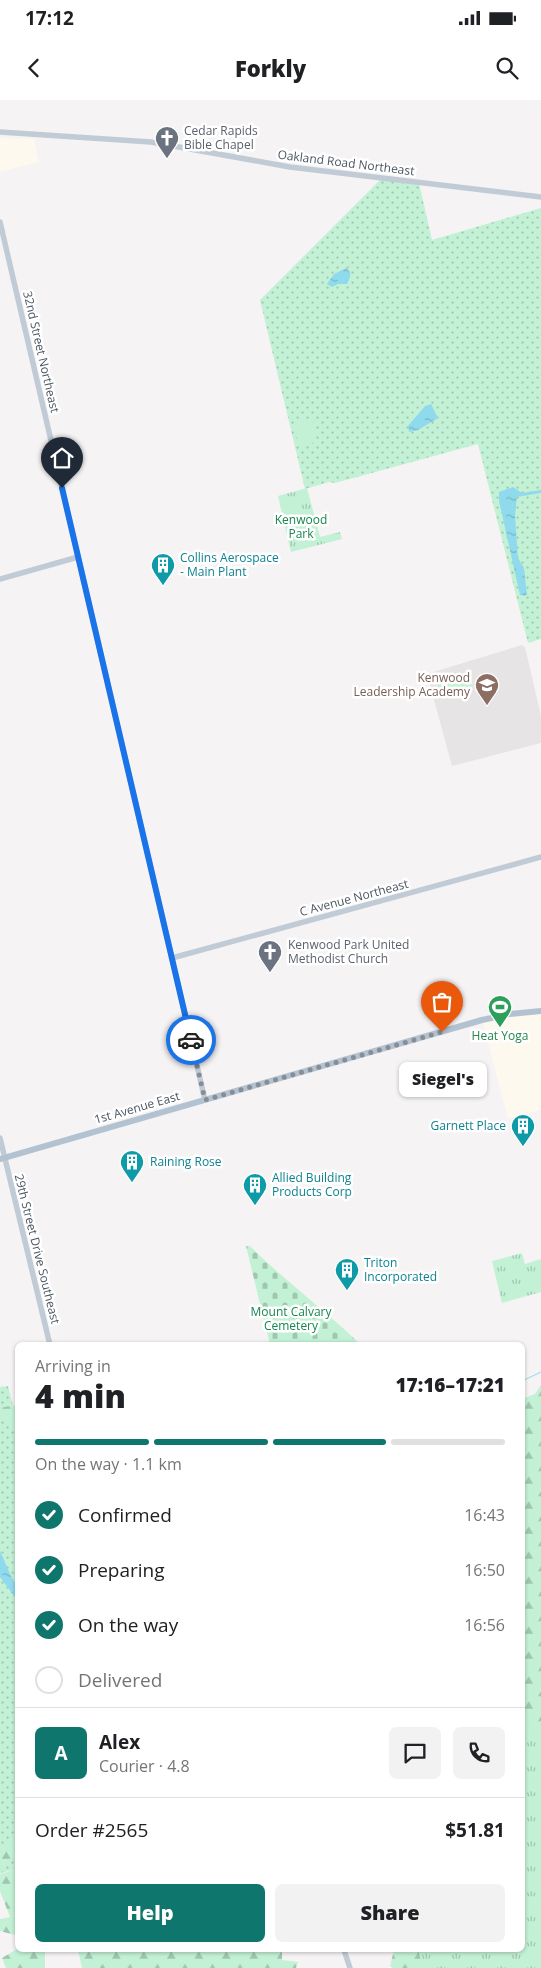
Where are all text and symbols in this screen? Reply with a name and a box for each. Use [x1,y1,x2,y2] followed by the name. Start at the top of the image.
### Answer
[25,5,74,31] text: 17:12
[235,53,306,83] text: Forkly
[20,54,48,82] icon: back
[493,54,521,82] icon: search
[184,122,258,153] place label: Cedar Rapids Bible Chapel
[154,125,180,159] church icon: Cedar Rapids Bible Chapel
[277,146,415,179] street label: Oakland Road Northeast
[19,289,64,414] street label: 32nd Street Northeast
[41,437,83,488] pin
[48,444,76,472] icon: home
[275,511,327,542] park label: Kenwood Park
[180,549,279,580] place label: Collins Aerospace - Main Plant
[150,552,176,586] building icon: Collins Aerospace - Main Plant
[354,669,471,700] place label: Kenwood Leadership Academy
[474,672,500,706] school or university icon: Kenwood Leadership Academy
[298,875,410,920] street label: C Avenue Northeast
[288,936,409,967] place label: Kenwood Park United Methodist Church
[257,939,283,973] church icon: Kenwood Park United Methodist Church
[421,981,463,1032] pin
[428,988,456,1016] icon: bag
[487,994,513,1028] sports icon: Heat Yoga
[166,1015,216,1065] courier
[177,1026,205,1054] icon: car
[472,1027,528,1044] place label: Heat Yoga
[398,1062,486,1097] callout: Siegel's
[412,1068,474,1090] text: Siegel's
[92,1087,182,1128] street label: 1st Avenue East
[510,1113,536,1147] building icon: Garnett Place
[431,1117,506,1134] place label: Garnett Place
[119,1149,145,1183] building icon: Raining Rose
[150,1153,222,1170] place label: Raining Rose
[272,1169,352,1200] place label: Allied Building Products Corp
[11,1172,64,1326] street label: 29th Street Drive Southeast
[242,1172,268,1206] building icon: Allied Building Products Corp
[364,1254,437,1285] place label: Triton Incorporated
[334,1257,360,1291] building icon: Triton Incorporated
[251,1303,332,1334] park label: Mount Calvary Cemetery
[35,1355,111,1377] text: Arriving in
[395,1372,505,1398] text: 17:16–17:21
[35,1374,126,1417] text: 4 min
[35,1453,182,1475] text: On the way · 1.1 km
[35,1501,63,1529] icon: check
[78,1502,172,1528] text: Confirmed
[464,1504,505,1526] text: 16:43
[35,1556,63,1584] icon: check
[78,1557,165,1583] text: Preparing
[464,1559,505,1581] text: 16:50
[35,1611,63,1639] icon: check
[78,1612,178,1638] text: On the way
[464,1614,505,1636] text: 16:56
[78,1667,162,1693] text: Delivered
[389,1727,441,1779] button: chat
[453,1727,505,1779] button: phone
[99,1729,140,1755] text: Alex
[54,1740,68,1766] text: A
[99,1755,190,1777] text: Courier · 4.8
[35,1817,148,1843] text: Order #2565
[445,1817,505,1843] text: $51.81
[35,1884,265,1942] button: Help
[275,1884,505,1942] button: Share

